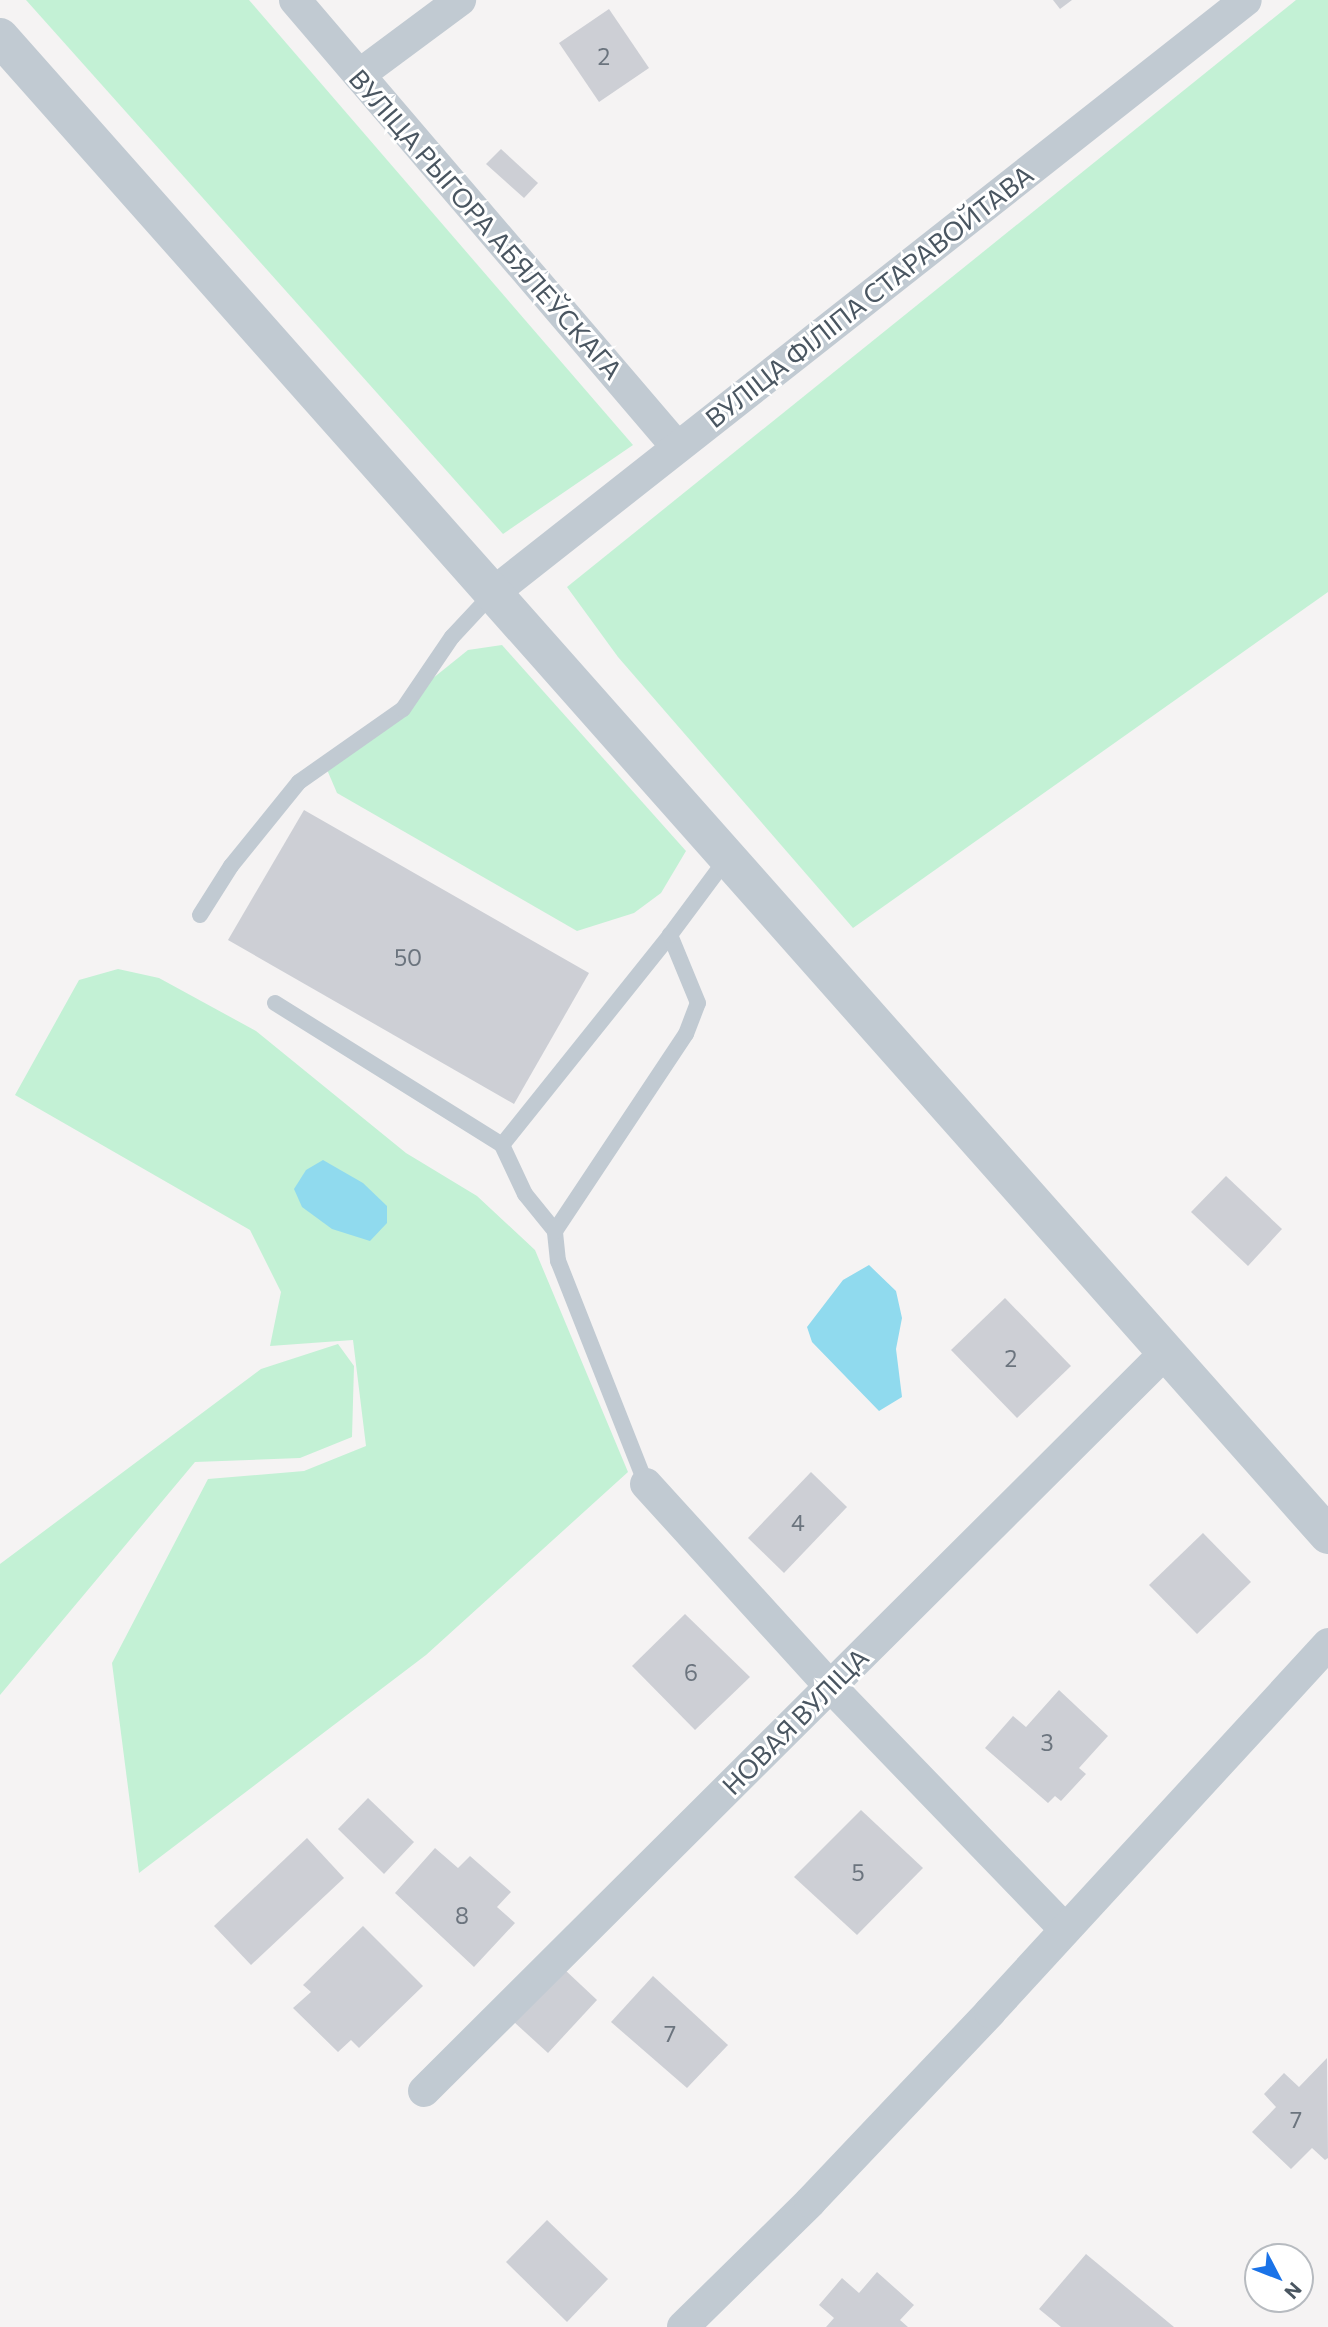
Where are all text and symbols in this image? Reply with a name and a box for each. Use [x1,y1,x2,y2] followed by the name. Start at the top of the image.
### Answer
[598,42,610,70] house number: 2
[343,63,629,385] street label: ВУЛІЦА РЫГОРА АБЯЛЕЎСКАГА
[699,158,1039,434] street label: ВУЛІЦА ФІЛІПА СТАРАВОЙТАВА
[394,943,422,971] house number: 50
[1005,1344,1017,1372] house number: 2
[791,1508,805,1536] house number: 4
[715,1641,875,1801] street label: НОВАЯ ВУЛІЦА
[684,1658,698,1686] house number: 6
[1040,1728,1054,1756] house number: 3
[851,1858,865,1886] house number: 5
[455,1901,469,1929] house number: 8
[664,2019,676,2047] house number: 7
[1290,2105,1302,2133] house number: 7
[1244,2243,1314,2313] north arrow
[1280,2278,1307,2304] text: N

